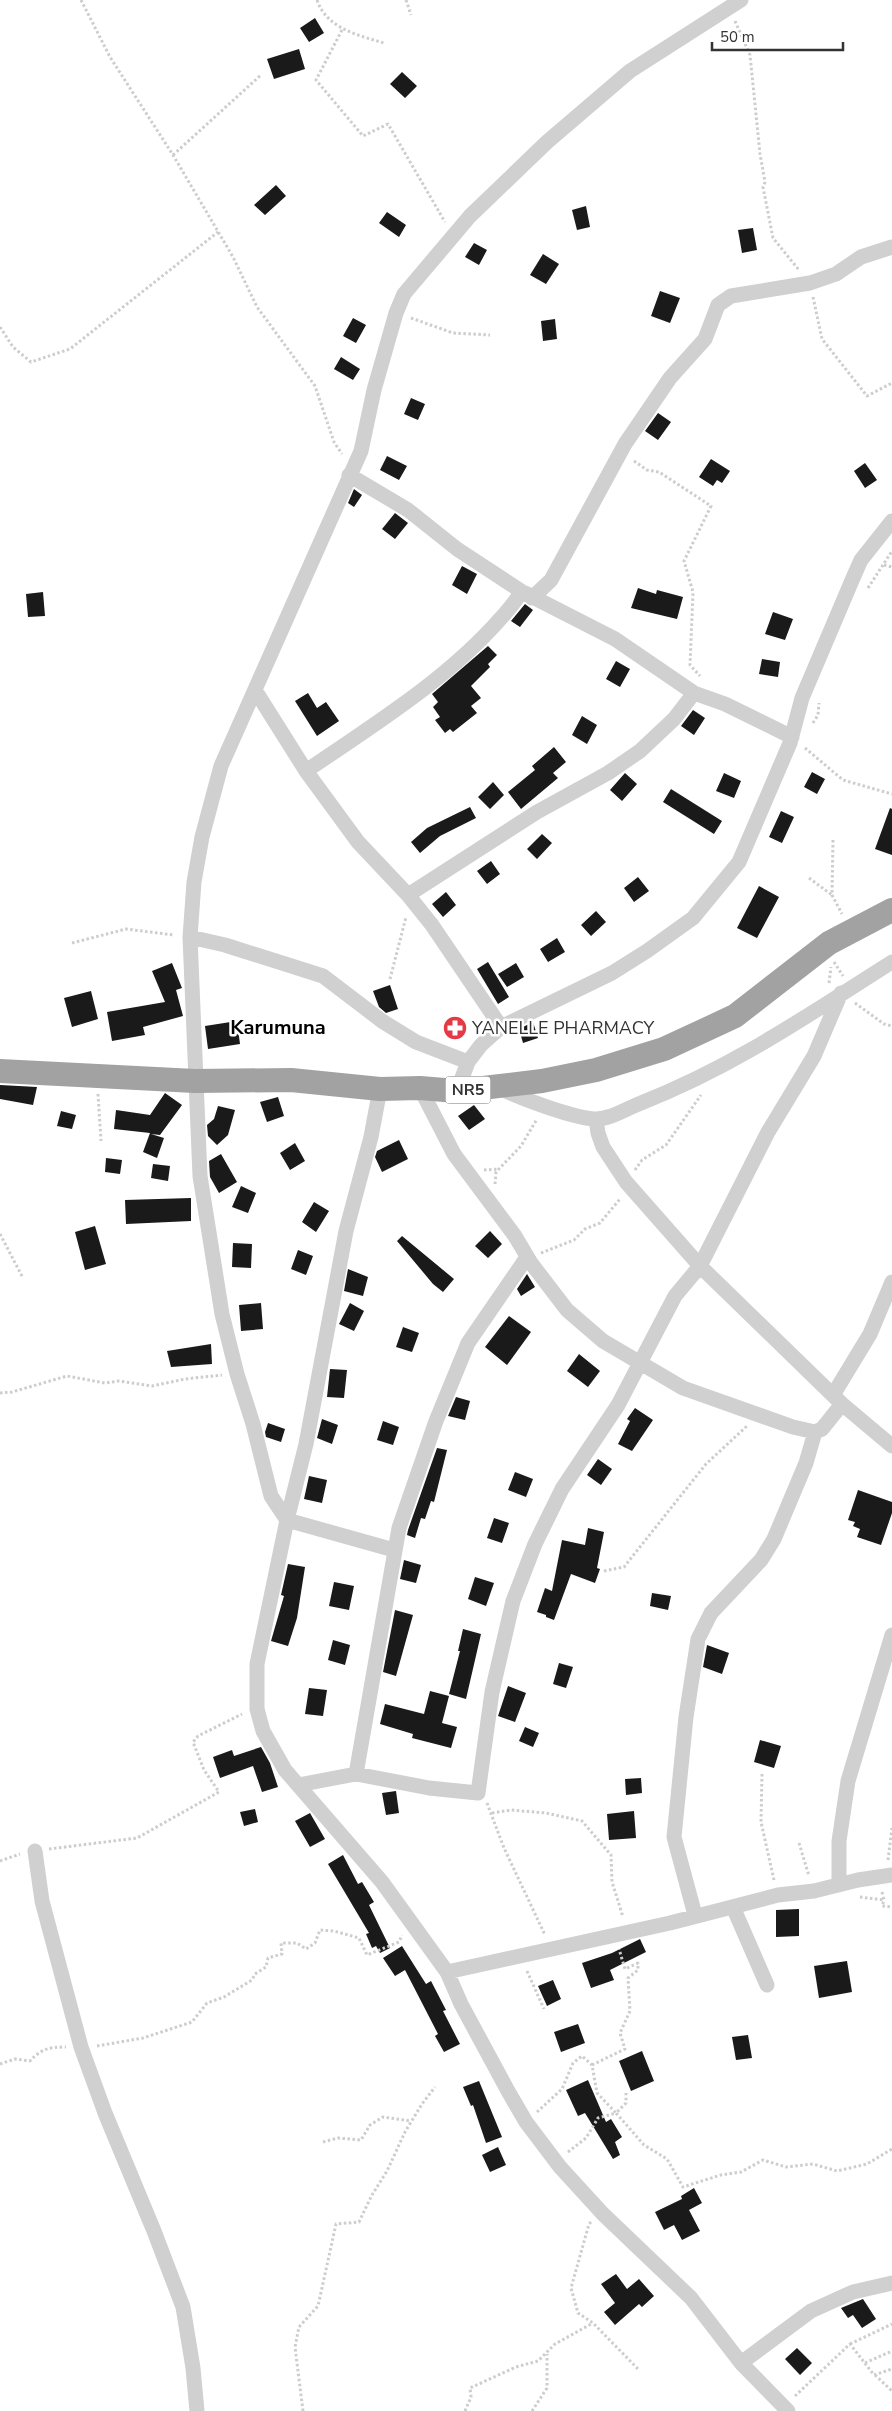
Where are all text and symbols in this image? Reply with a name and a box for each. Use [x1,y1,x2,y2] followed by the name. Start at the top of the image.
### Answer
[712,20,843,52] scale bar
[720,27,755,47] text: 50 m
[230,1014,326,1041] district label: Karumuna
[442,1015,468,1041] pharmacy icon: YANELLE PHARMACY
[471,1016,655,1040] place label: YANELLE PHARMACY
[446,1076,490,1104] road number: NR5

